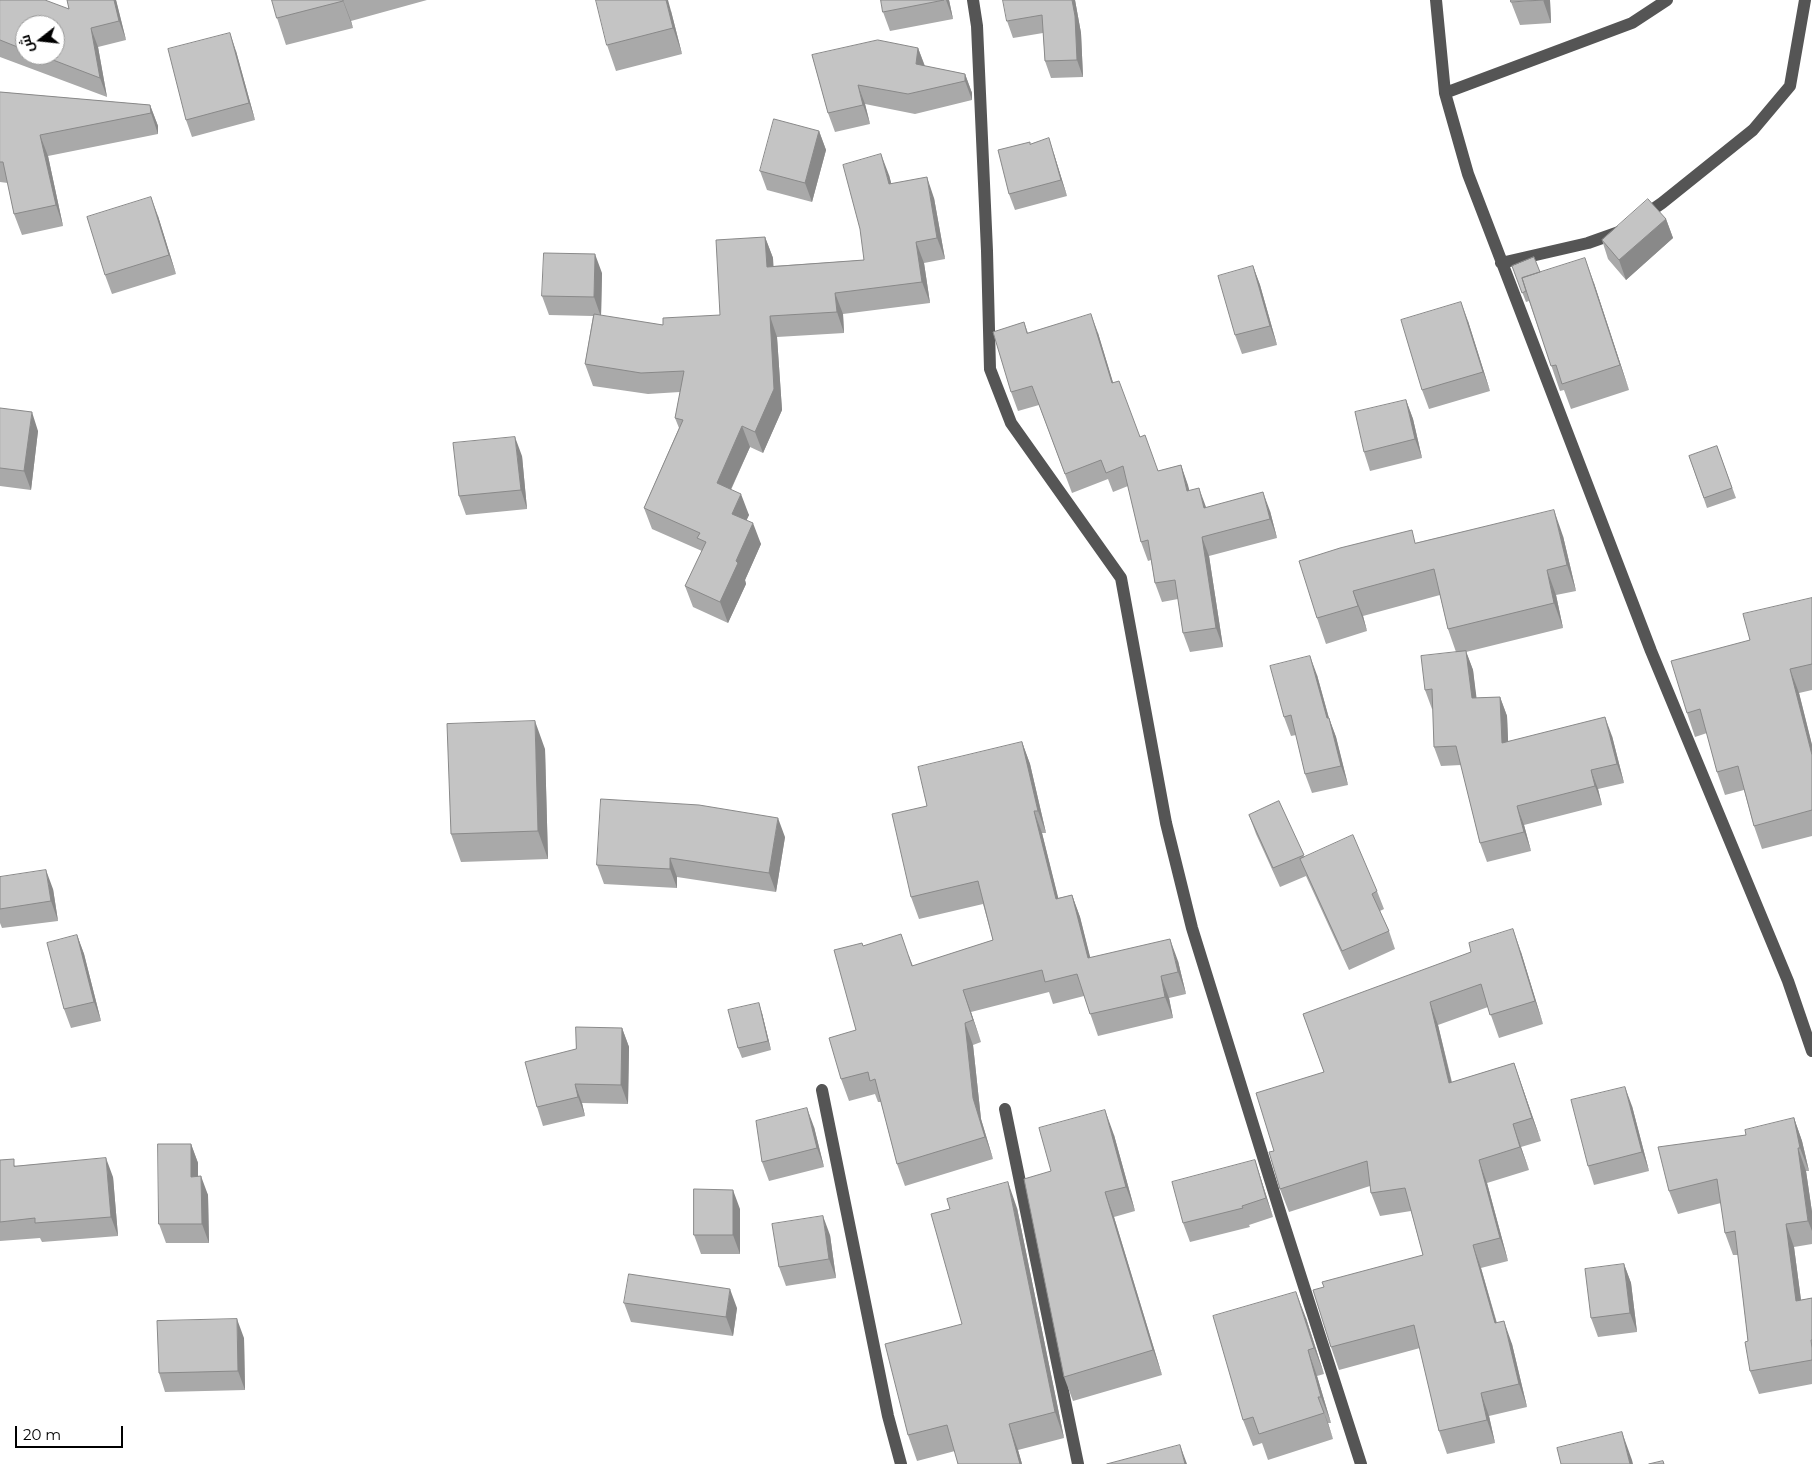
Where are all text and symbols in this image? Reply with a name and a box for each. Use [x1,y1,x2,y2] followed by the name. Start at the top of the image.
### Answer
[15,15,65,65] north arrow
[15,33,38,55] text: ش
[18,1416,125,1448] scale bar
[23,1425,61,1444] text: 20 m

